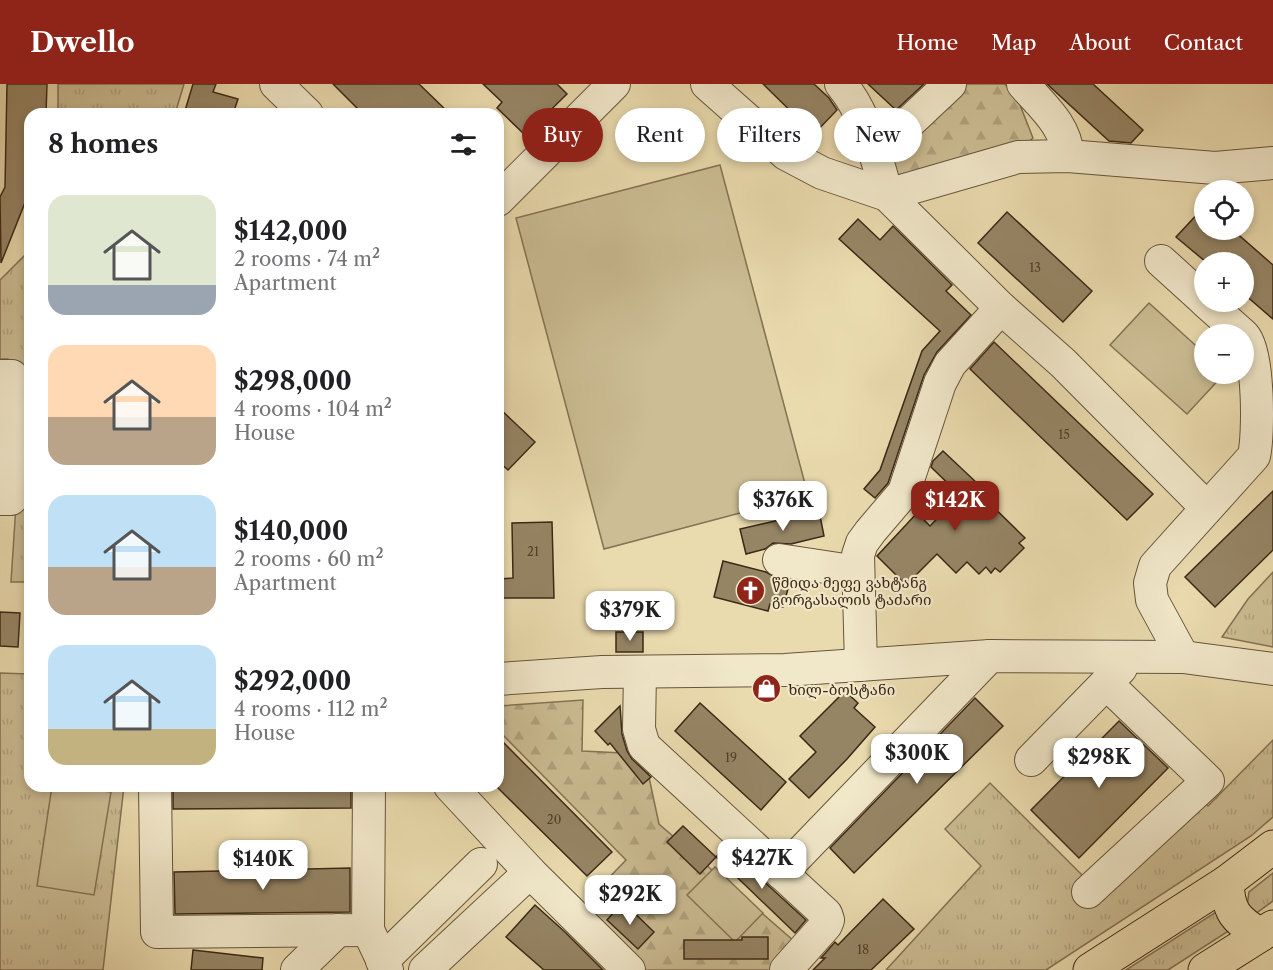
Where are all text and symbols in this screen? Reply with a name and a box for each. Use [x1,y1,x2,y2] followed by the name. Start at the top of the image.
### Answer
[30,25,135,59] text: Dwello
[897,30,958,55] text: Home
[991,30,1036,55] text: Map
[1069,30,1131,55] text: About
[1164,30,1243,55] text: Contact
[522,108,603,162] chip: Buy
[615,108,705,162] chip: Rent
[717,108,822,162] chip: Filters
[834,108,922,162] chip: New
[48,128,158,160] text: 8 homes
[447,128,480,161] icon: filters
[1194,180,1254,384] map controls
[1194,180,1254,240] button: locate
[234,215,348,247] text: $142,000
[96,219,168,291] icon: home
[234,247,380,271] text: 2 rooms · 74 m²
[1194,252,1254,312] button: +
[1029,260,1041,275] house number: 13
[234,271,337,295] text: Apartment
[1194,324,1254,384] button: −
[234,365,352,397] text: $298,000
[96,369,168,441] icon: home
[234,397,392,421] text: 4 rooms · 104 m²
[234,421,295,445] text: House
[1058,427,1070,442] house number: 15
[741,481,825,532] pin: $376K
[913,481,997,532] pin: $142K
[753,488,813,512] text: $376K
[925,488,985,512] text: $142K
[234,515,348,547] text: $140,000
[96,519,168,591] icon: home
[527,544,539,559] house number: 21
[234,547,384,571] text: 2 rooms · 60 m²
[234,571,337,595] text: Apartment
[772,573,931,609] place label: წმიდა მეფე ვახტანგ გორგასალის ტაძარი
[735,575,767,607] church icon: წმიდა მეფე ვახტანგ გორგასალის ტაძარი
[588,591,672,642] pin: $379K
[600,598,660,622] text: $379K
[234,665,351,697] text: $292,000
[96,669,168,741] icon: home
[751,673,783,705] shop icon: ხილ-ბოსტანი
[788,680,895,699] place label: ხილ-ბოსტანი
[234,697,388,721] text: 4 rooms · 112 m²
[234,721,295,745] text: House
[875,734,959,785] pin: $300K
[1057,738,1141,789] pin: $298K
[885,741,949,765] text: $300K
[1067,745,1131,769] text: $298K
[725,750,737,765] house number: 19
[547,812,561,827] house number: 20
[720,839,804,890] pin: $427K
[221,840,305,891] pin: $140K
[731,846,793,870] text: $427K
[233,847,293,871] text: $140K
[588,875,672,926] pin: $292K
[599,882,661,906] text: $292K
[857,942,869,957] house number: 18

